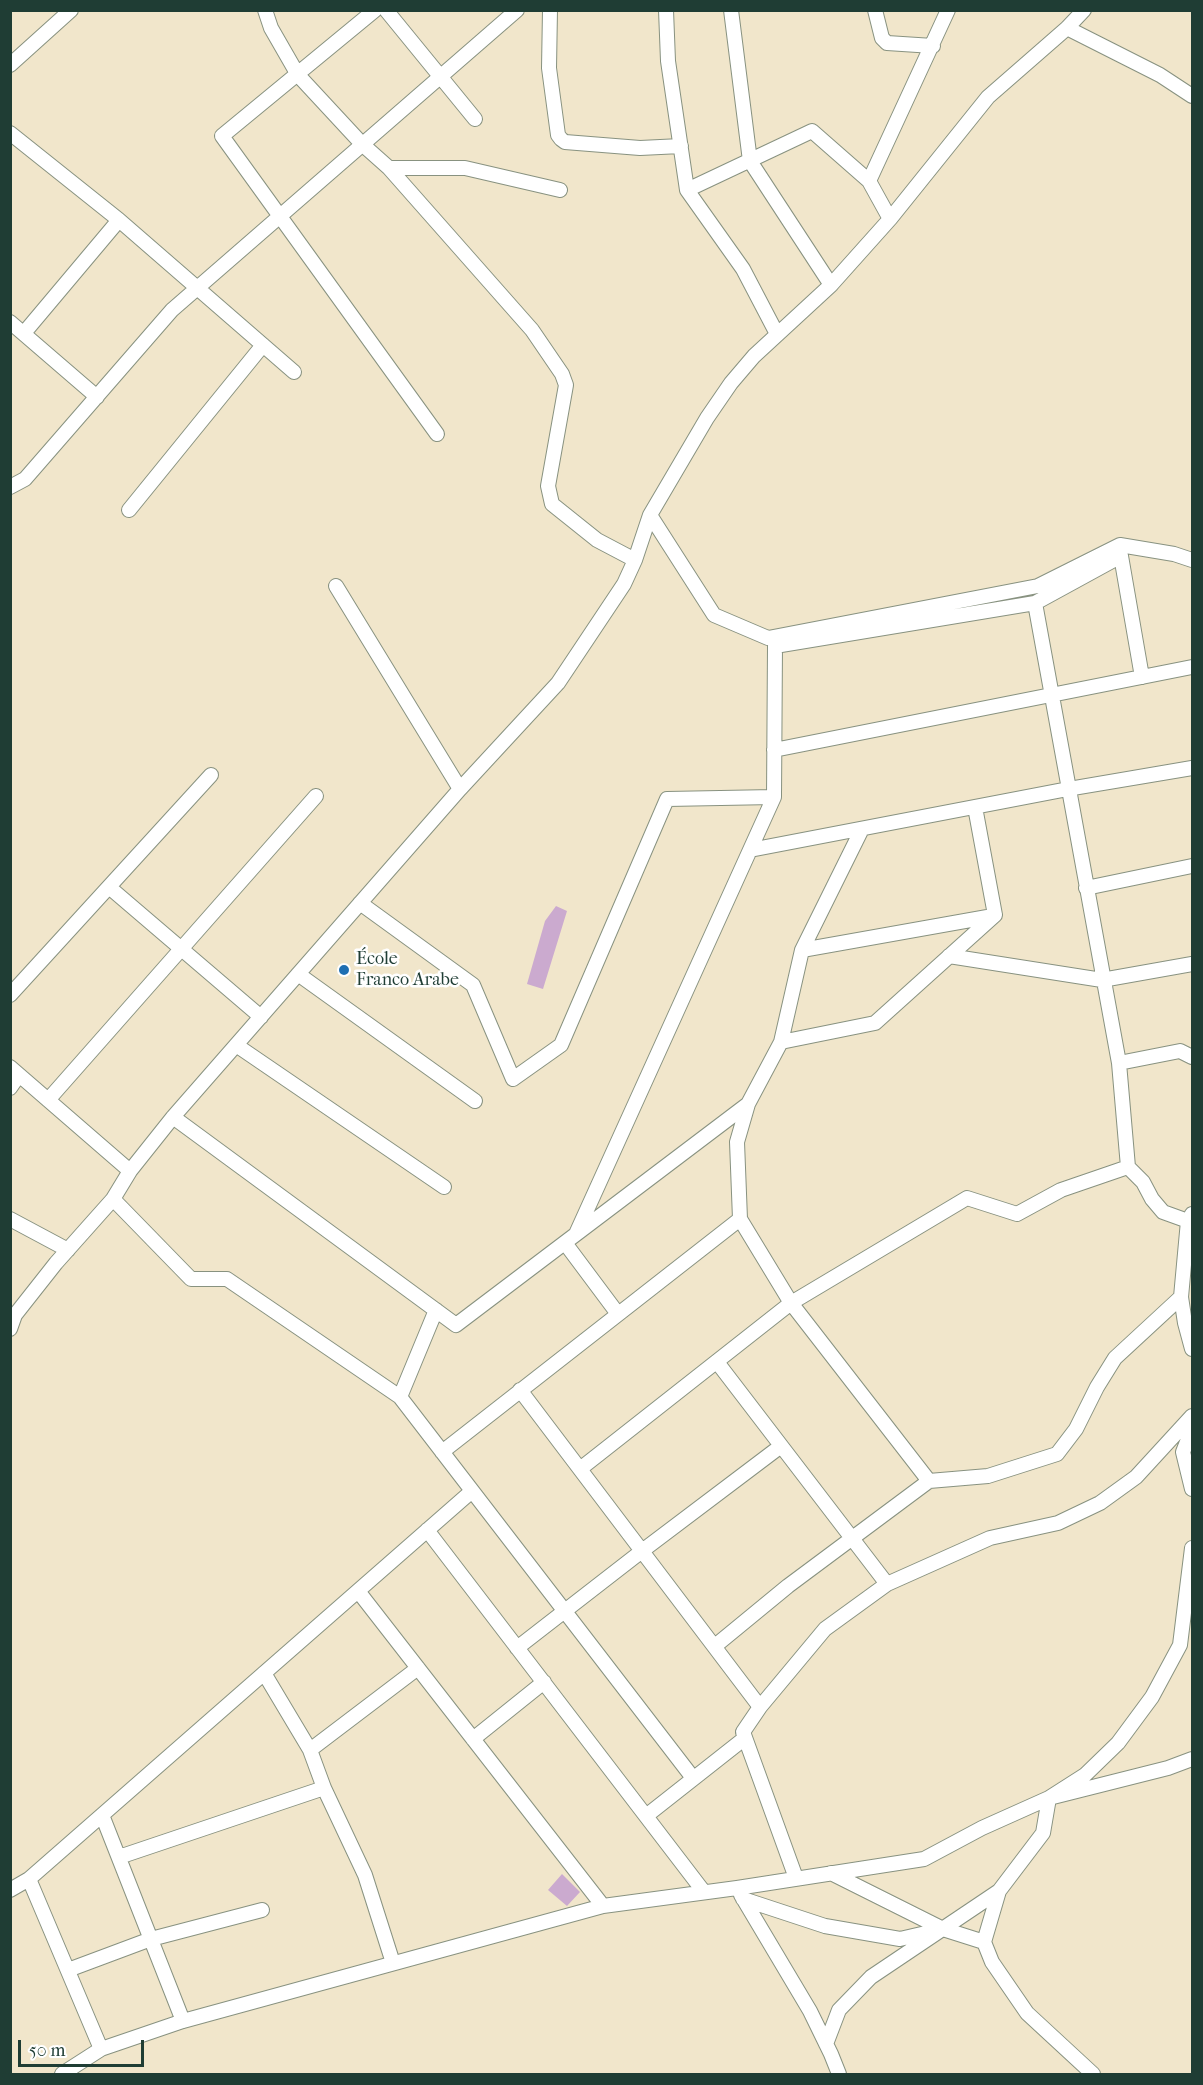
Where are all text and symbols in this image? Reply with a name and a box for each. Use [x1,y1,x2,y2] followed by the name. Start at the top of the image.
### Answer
[356,949,459,992] place label: École Franco Arabe
[337,963,351,977] marker: École Franco Arabe
[21,2028,147,2066] scale bar
[29,2040,65,2061] text: 50 m

